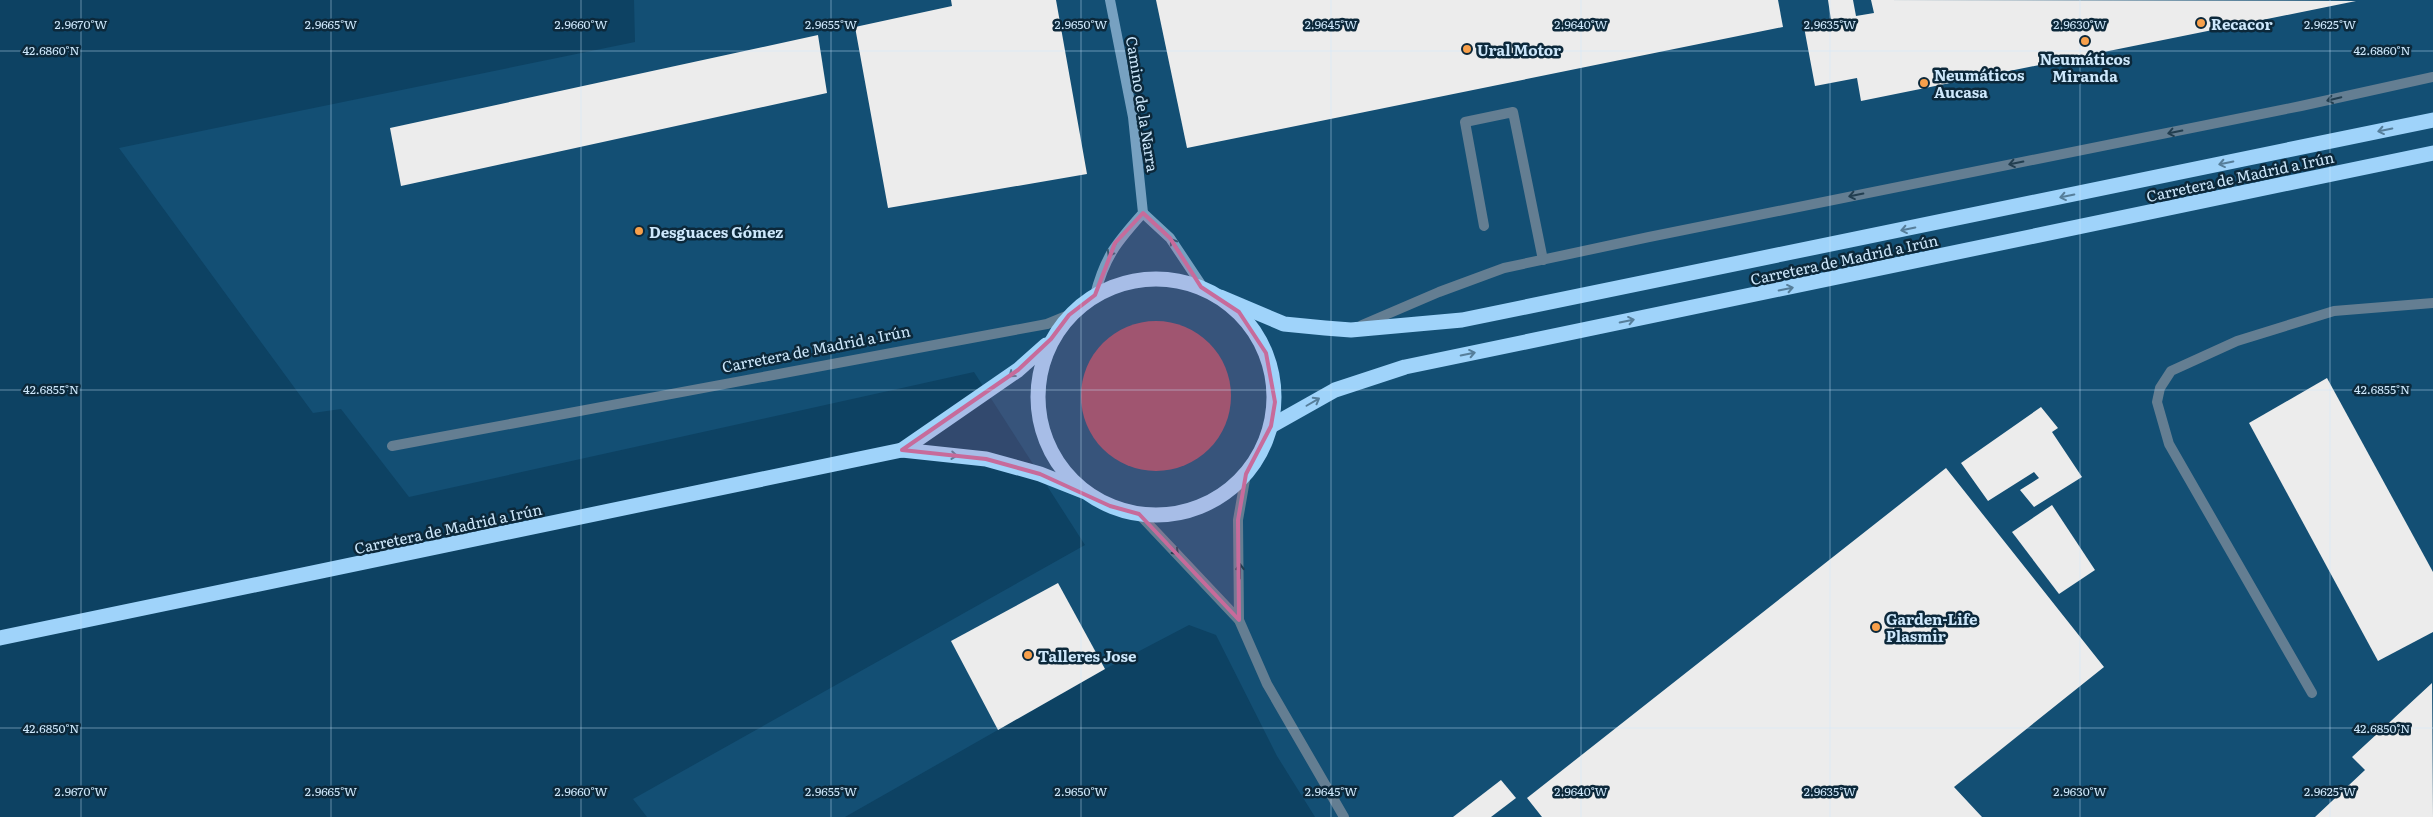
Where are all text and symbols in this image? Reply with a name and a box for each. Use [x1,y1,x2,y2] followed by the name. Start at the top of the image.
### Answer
[2211,12,2273,35] place label: Recacor
[55,15,107,33] text: 2.9670°W
[305,15,357,33] text: 2.9665°W
[554,15,608,33] text: 2.9660°W
[805,15,857,33] text: 2.9655°W
[1055,15,1107,33] text: 2.9650°W
[1305,15,1357,33] text: 2.9645°W
[1554,15,1608,33] text: 2.9640°W
[1804,15,1856,33] text: 2.9635°W
[2053,15,2107,33] text: 2.9630°W
[2304,15,2356,33] text: 2.9625°W
[2195,17,2207,29] marker: Recacor
[1121,34,1165,175] street label: Camino de la Narra
[2079,35,2091,47] marker: Neumáticos Miranda
[1477,38,1561,61] place label: Ural Motor
[22,41,80,59] text: 42.6860°N
[2353,41,2411,59] text: 42.6860°N
[1461,43,1473,55] marker: Ural Motor
[2040,47,2131,87] place label: Neumáticos Miranda
[1934,63,2025,103] place label: Neumáticos Aucasa
[1918,77,1930,89] marker: Neumáticos Aucasa
[2327,95,2343,104] one-way arrow
[2378,126,2394,136] one-way arrow
[2167,127,2183,137] one-way arrow
[2144,145,2336,207] street label: Carretera de Madrid a Irún
[2008,159,2024,169] one-way arrow
[2219,159,2235,169] one-way arrow
[1849,191,1865,200] one-way arrow
[2059,192,2075,201] one-way arrow
[649,220,783,243] place label: Desguaces Gómez
[1900,224,1916,234] one-way arrow
[633,225,645,237] marker: Desguaces Gómez
[1748,228,1940,290] street label: Carretera de Madrid a Irún
[1170,238,1180,252] one-way arrow
[1107,242,1116,257] one-way arrow
[1778,283,1794,293] one-way arrow
[1619,316,1635,326] one-way arrow
[720,318,912,378] street label: Carretera de Madrid a Irún
[1459,349,1475,359] one-way arrow
[1008,367,1022,377] one-way arrow
[23,380,79,398] text: 42.6855°N
[2354,380,2410,398] text: 42.6855°N
[1306,396,1320,406] one-way arrow
[942,450,958,460] one-way arrow
[352,497,544,559] street label: Carretera de Madrid a Irún
[1167,543,1179,555] one-way arrow
[1235,563,1245,580] one-way arrow
[1886,607,1978,647] place label: Garden-Life Plasmir
[1870,621,1882,633] marker: Garden-Life Plasmir
[1038,644,1137,667] place label: Talleres Jose
[1022,649,1034,661] marker: Talleres Jose
[23,719,79,737] text: 42.6850°N
[2354,719,2410,737] text: 42.6850°N
[55,782,107,800] text: 2.9670°W
[305,782,357,800] text: 2.9665°W
[554,782,608,800] text: 2.9660°W
[805,782,857,800] text: 2.9655°W
[1055,782,1107,800] text: 2.9650°W
[1305,782,1357,800] text: 2.9645°W
[1554,782,1608,800] text: 2.9640°W
[1804,782,1856,800] text: 2.9635°W
[2053,782,2107,800] text: 2.9630°W
[2304,782,2356,800] text: 2.9625°W

